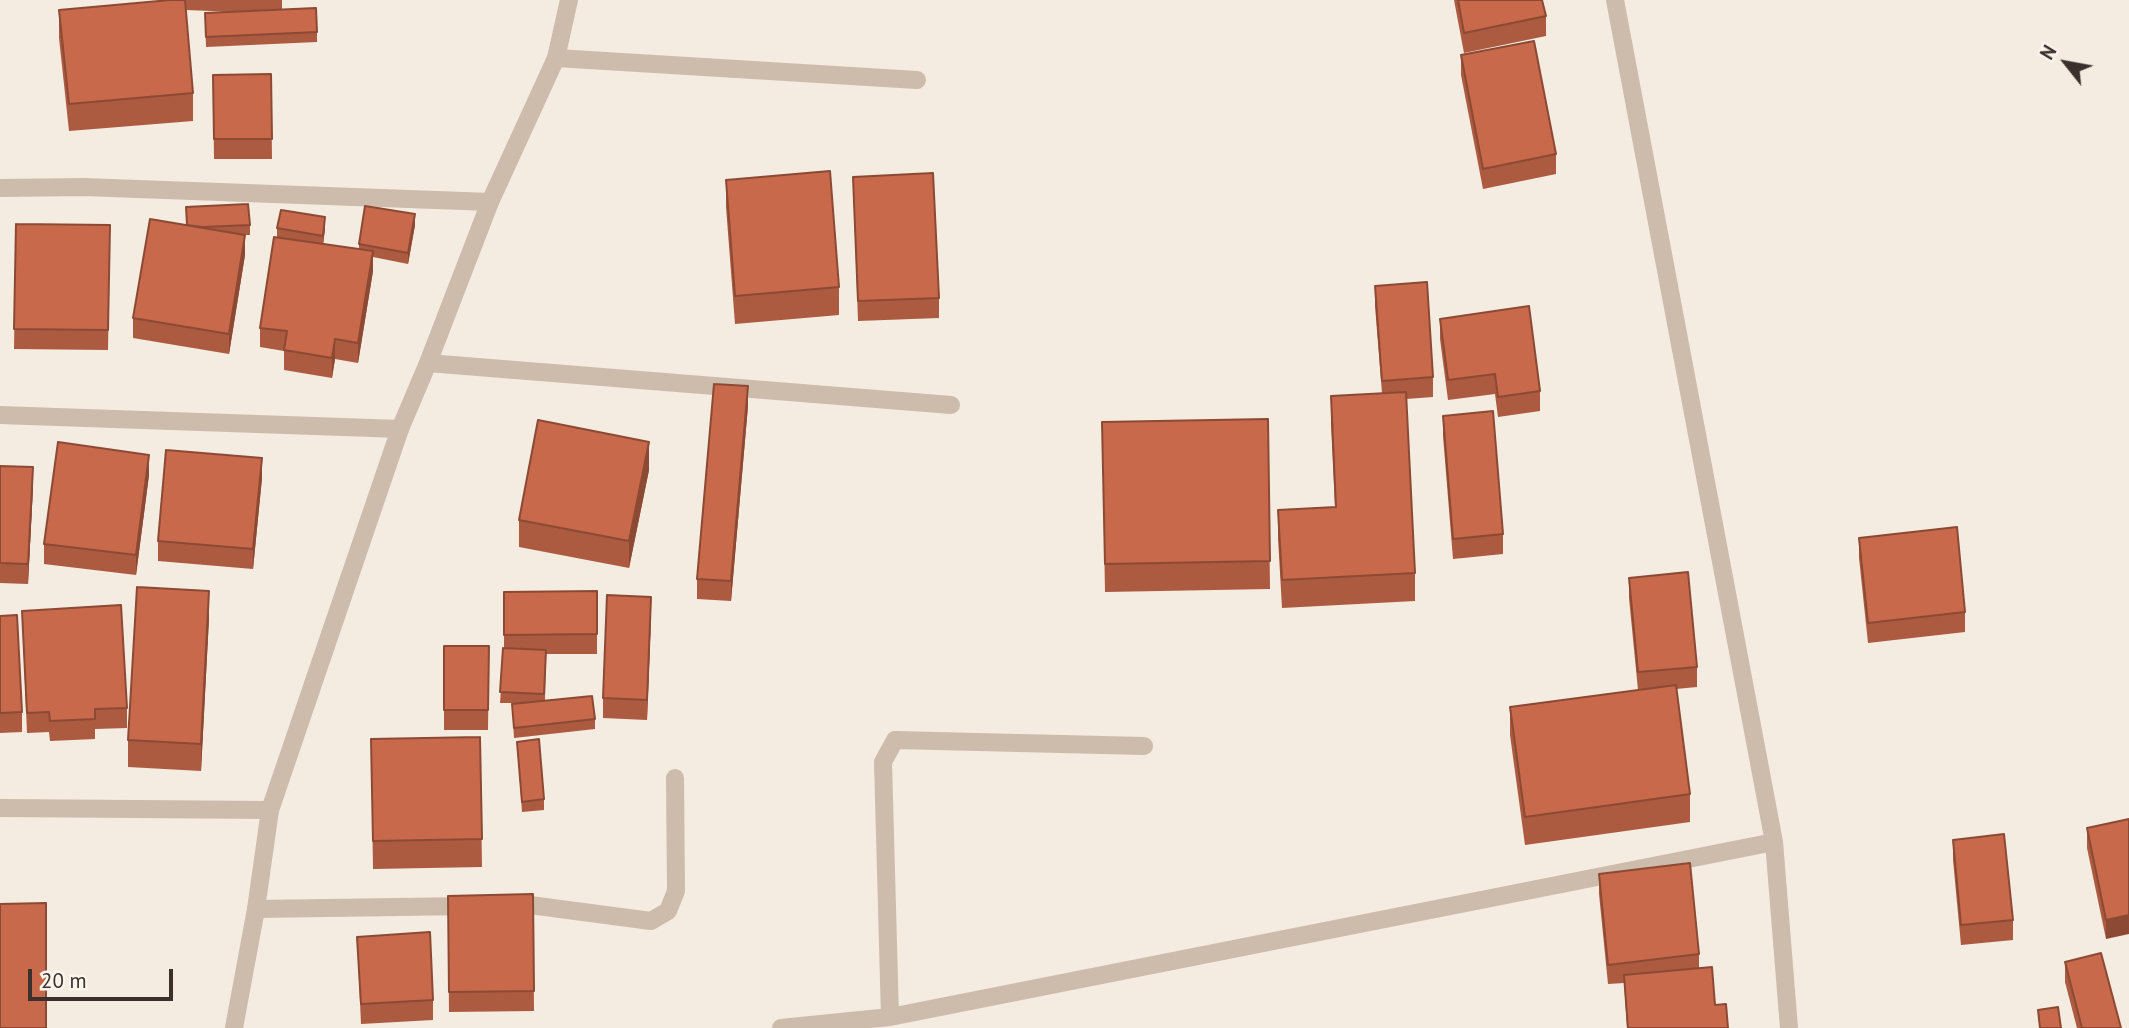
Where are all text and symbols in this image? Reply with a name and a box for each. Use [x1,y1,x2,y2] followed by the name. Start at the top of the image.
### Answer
[2031,28,2101,98] north arrow
[2034,41,2061,64] text: N
[32,954,177,998] scale bar
[41,967,87,994] text: 20 m

